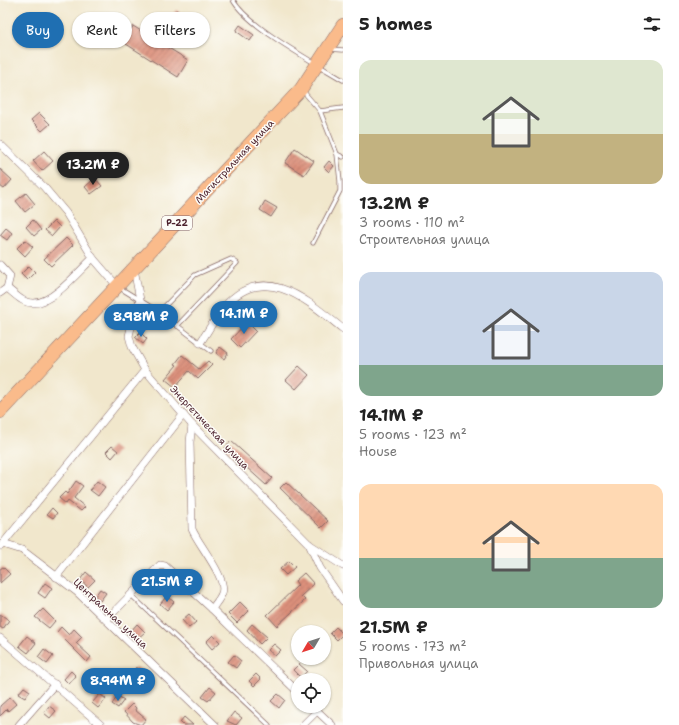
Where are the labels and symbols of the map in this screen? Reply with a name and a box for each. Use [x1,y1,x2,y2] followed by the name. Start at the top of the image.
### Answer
[192,116,277,206] street label: Магистральная улица
[56,152,130,186] pin: 13.2M ₽
[162,216,192,230] road number: Р-22
[207,301,281,335] pin: 14.1M ₽
[104,304,178,338] pin: 8.98M ₽
[167,383,252,473] street label: Энергетическая улица
[130,569,204,603] pin: 21.5M ₽
[71,575,151,652] street label: Центральная улица
[291,625,331,665] north arrow
[81,668,155,702] pin: 8.94M ₽

